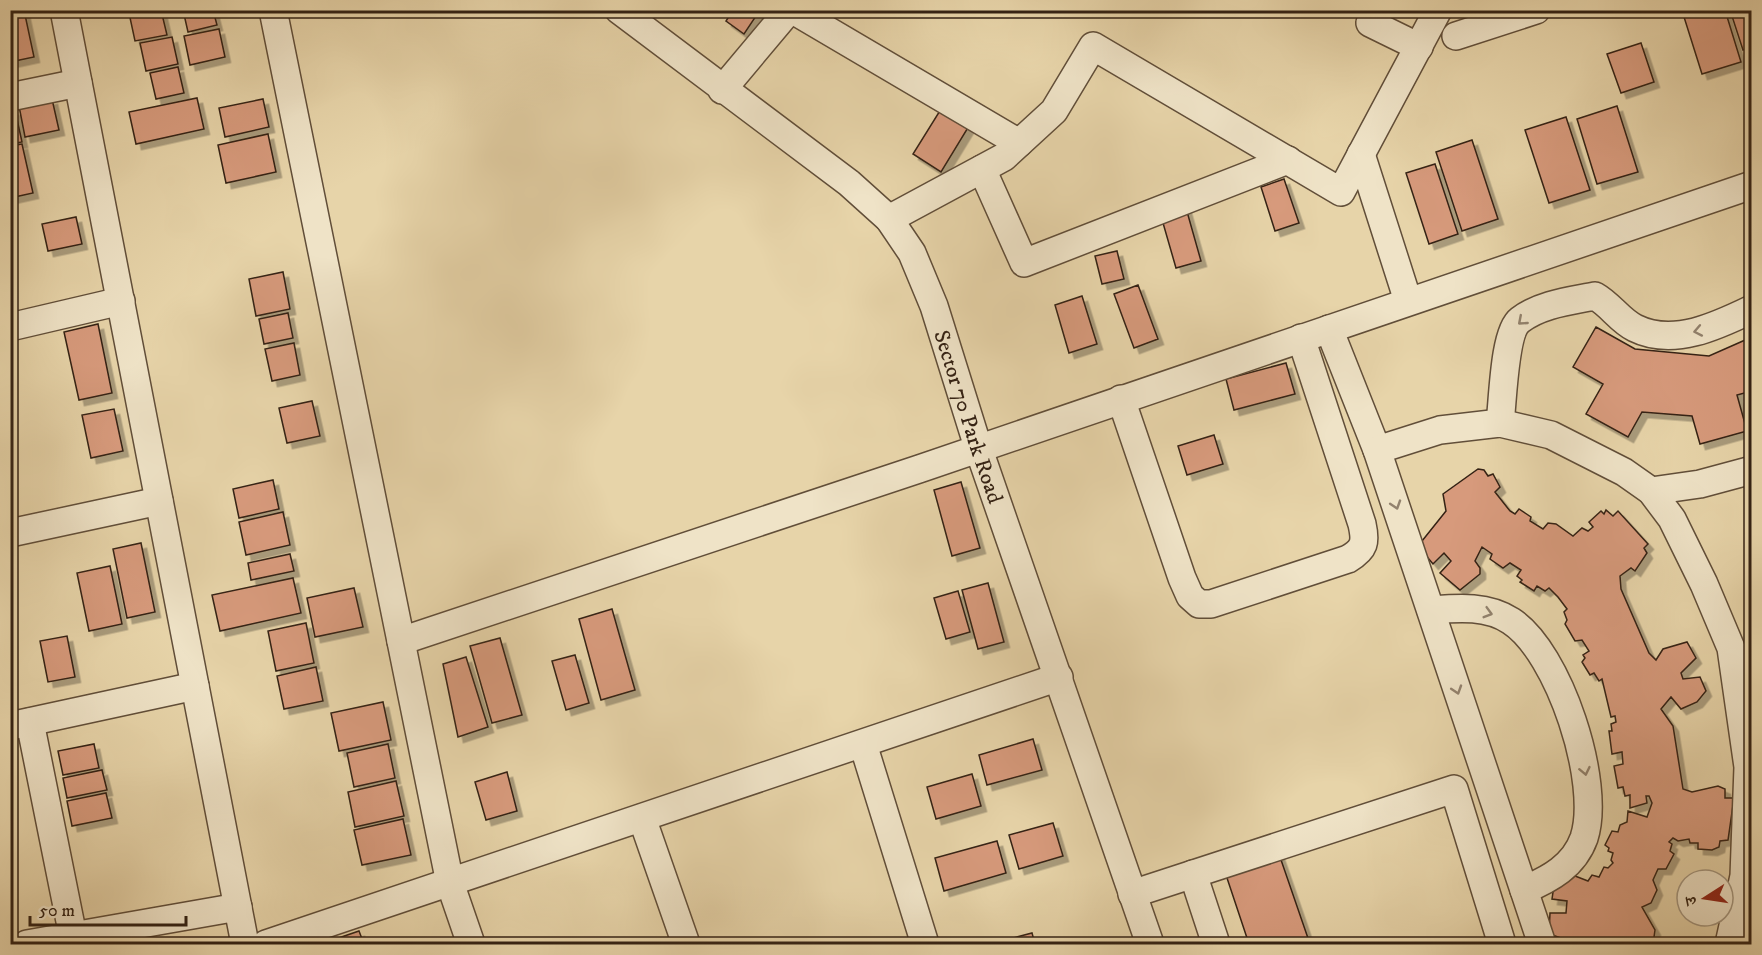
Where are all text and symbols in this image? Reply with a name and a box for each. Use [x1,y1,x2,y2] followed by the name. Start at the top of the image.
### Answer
[1518,314,1529,325] one-way arrow
[1693,324,1703,337] one-way arrow
[927,327,1008,507] street label: Sector 70 Park Road
[1388,499,1401,510] one-way arrow
[1483,605,1493,618] one-way arrow
[1450,684,1463,695] one-way arrow
[1578,766,1591,776] one-way arrow
[1675,868,1735,928] north arrow
[30,889,186,927] scale bar
[1680,893,1702,908] text: उ
[39,900,75,922] text: 50 m

